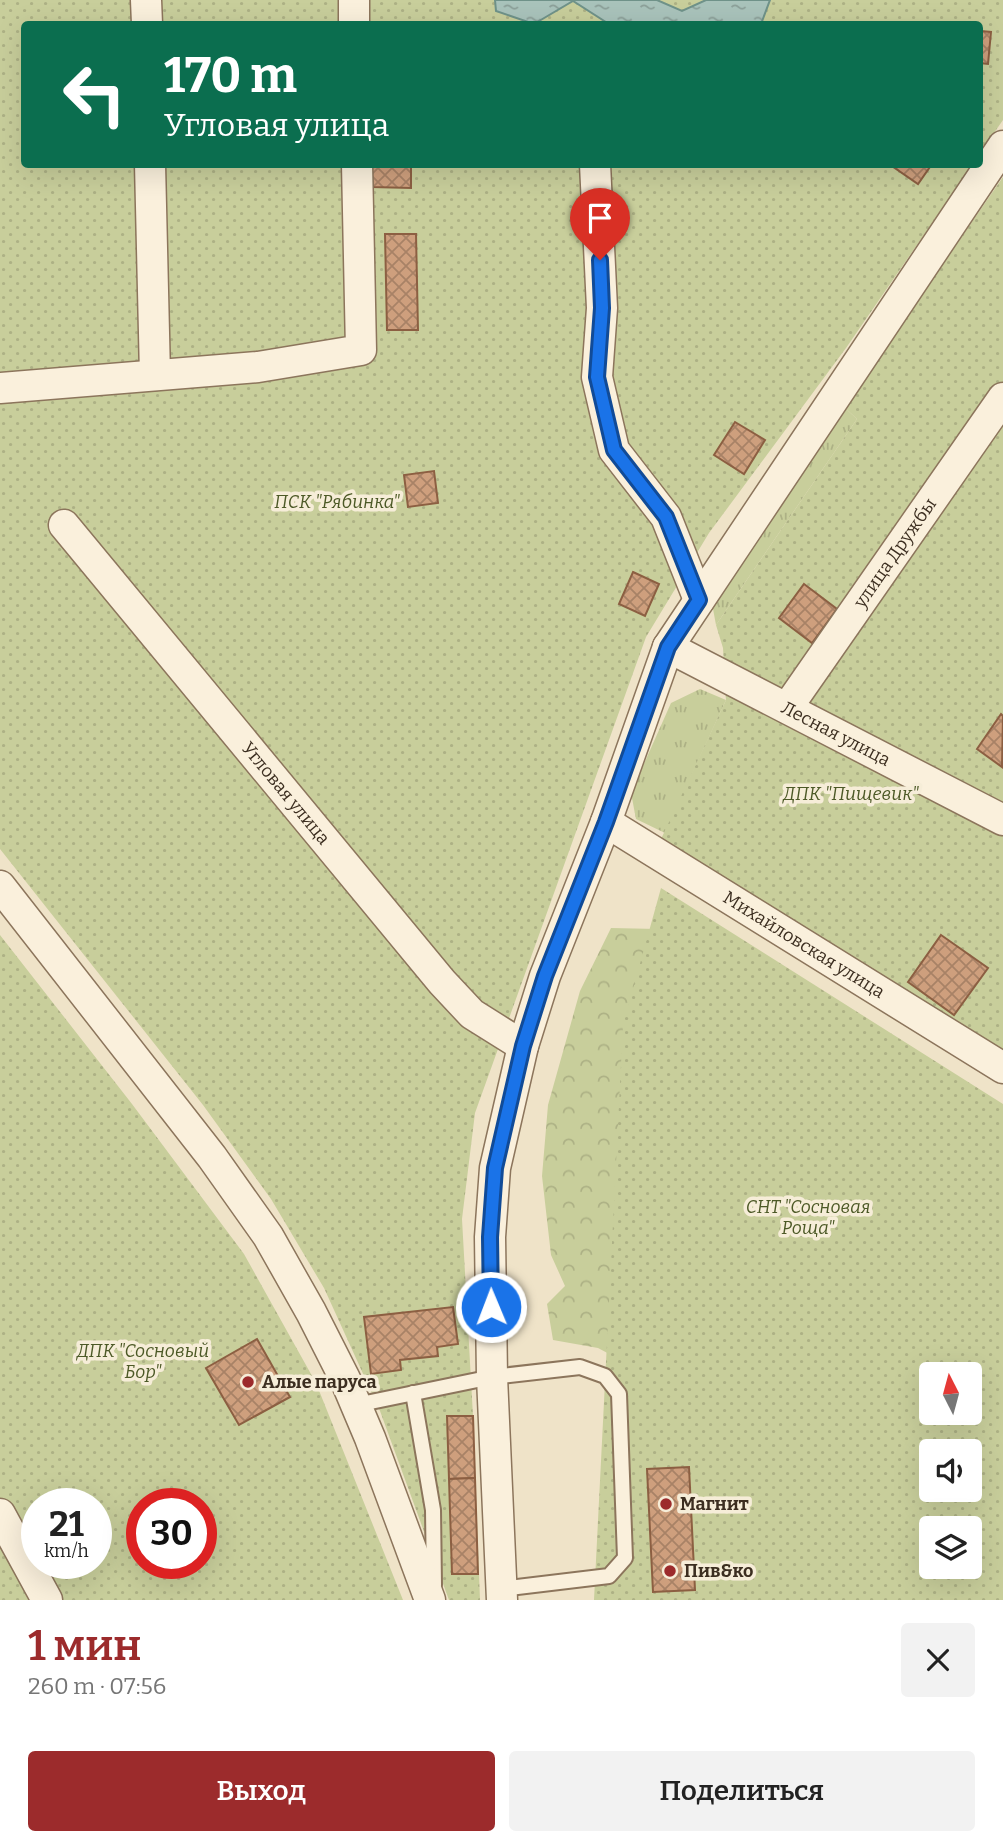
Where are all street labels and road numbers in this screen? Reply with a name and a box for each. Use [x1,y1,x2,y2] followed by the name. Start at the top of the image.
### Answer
[849,494,941,613] street label: улица Дружбы
[778,696,894,771] street label: Лесная улица
[237,737,335,849] street label: Угловая улица
[719,886,889,1003] street label: Михайловская улица

